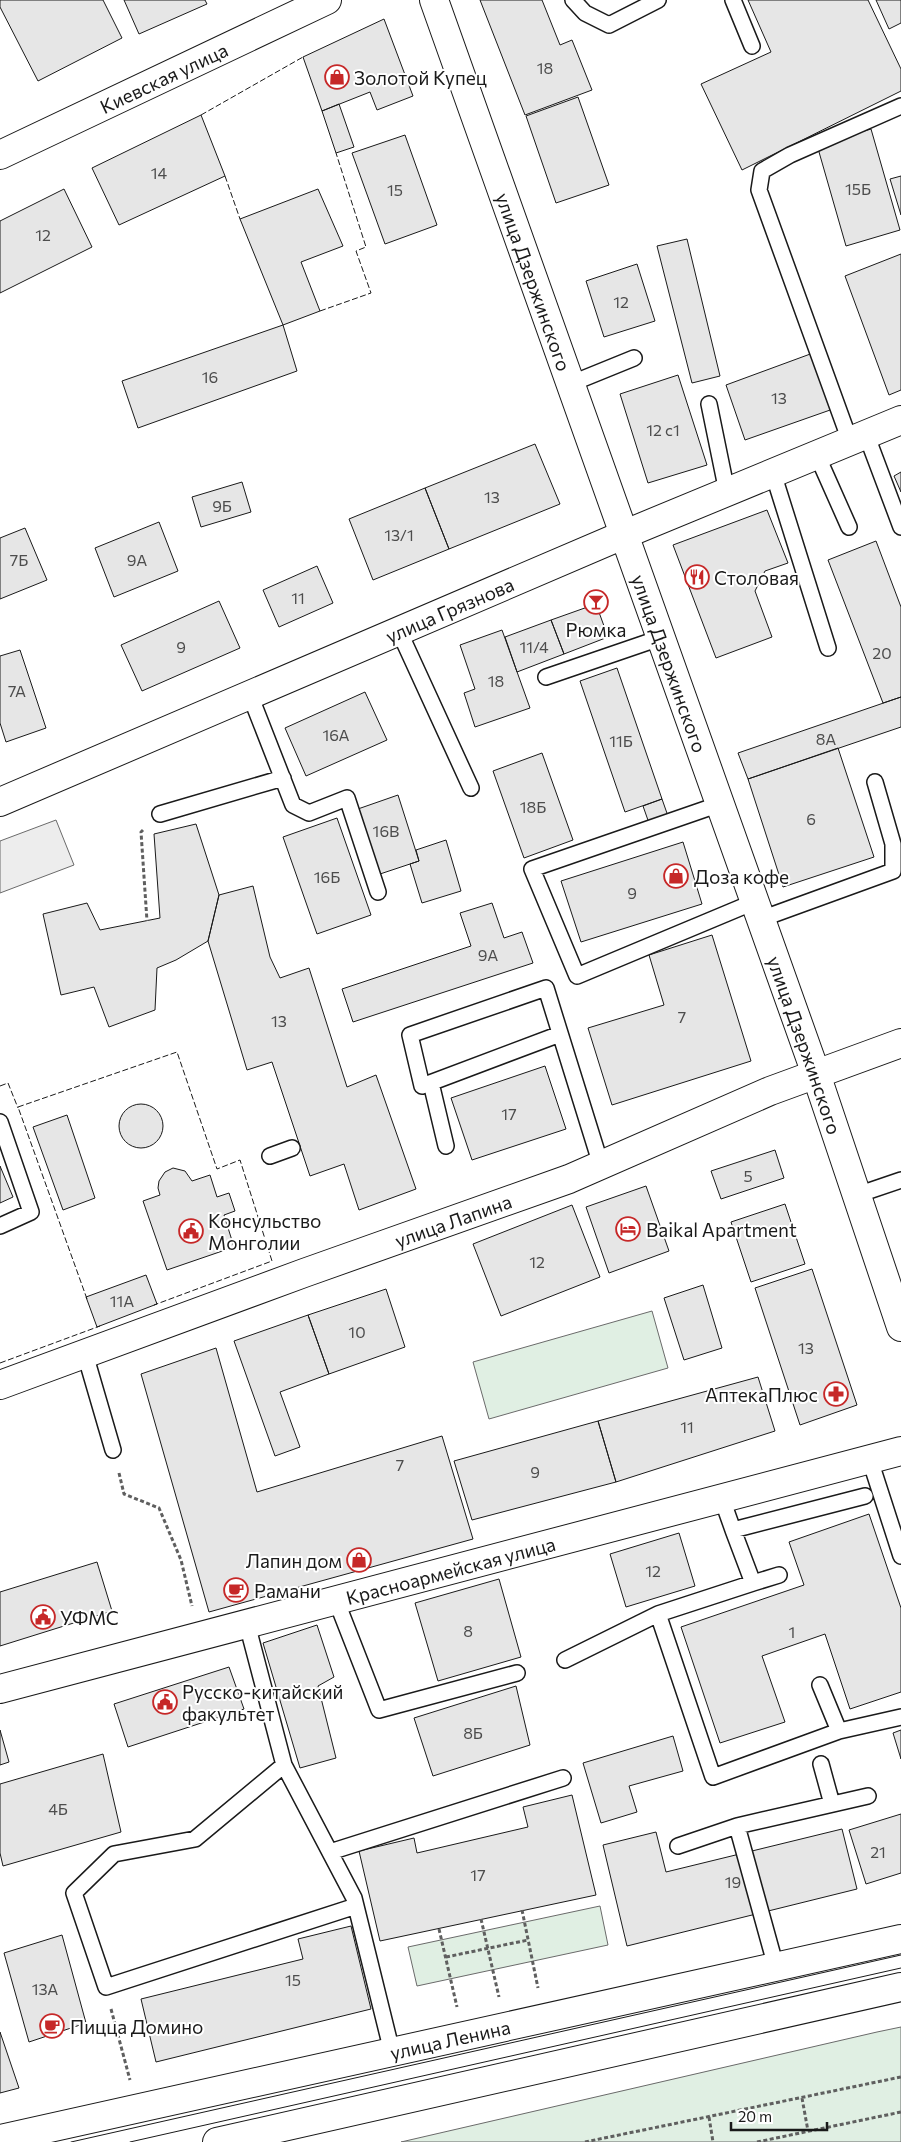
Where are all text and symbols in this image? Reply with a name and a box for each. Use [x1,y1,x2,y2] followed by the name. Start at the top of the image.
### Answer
[96,37,231,118] street label: Киевская улица
[537,58,553,77] house number: 18
[324,64,350,90] shop icon: Золотой Купец
[354,66,487,89] place label: Золотой Купец
[151,163,168,182] house number: 14
[845,179,871,198] house number: 15Б
[387,180,403,199] house number: 15
[492,190,576,374] street label: улица Дзержинского
[35,225,51,244] house number: 12
[613,292,629,311] house number: 12
[202,367,218,386] house number: 16
[771,388,787,407] house number: 13
[646,420,680,439] house number: 12 с1
[484,487,500,506] house number: 13
[212,496,232,515] house number: 9Б
[384,525,414,544] house number: 13/1
[10,550,28,569] house number: 7Б
[127,550,147,569] house number: 9А
[684,564,710,590] restaurant icon: Столовая
[714,566,799,589] place label: Столовая
[628,571,712,755] street label: улица Дзержинского
[382,572,517,647] street label: улица Грязнова
[291,588,305,607] house number: 11
[583,589,609,615] bar icon: Рюмка
[566,618,626,641] place label: Рюмка
[176,637,186,656] house number: 9
[519,637,549,656] house number: 11/4
[872,643,892,662] house number: 20
[488,671,504,690] house number: 18
[8,681,26,700] house number: 7А
[322,725,350,744] house number: 16А
[816,729,836,748] house number: 8А
[609,731,633,750] house number: 11Б
[520,797,546,816] house number: 18Б
[806,809,816,828] house number: 6
[373,821,399,840] house number: 16В
[663,863,689,889] shop icon: Доза кофе
[694,865,789,888] place label: Доза кофе
[314,867,340,886] house number: 16Б
[627,883,637,902] house number: 9
[478,945,498,964] house number: 9А
[763,953,847,1137] street label: улица Дзержинского
[678,1007,686,1026] house number: 7
[271,1011,287,1030] house number: 13
[501,1104,517,1123] house number: 17
[743,1166,753,1185] house number: 5
[391,1189,514,1251] street label: улица Лапина
[208,1209,321,1254] place label: Консульство Монголии
[615,1216,641,1242] hotel icon: Baikal Apartment
[178,1218,204,1244] public building icon: Консульство Монголии
[646,1218,797,1241] place label: Baikal Apartment
[529,1252,545,1271] house number: 12
[110,1291,134,1310] house number: 11А
[348,1322,366,1341] house number: 10
[798,1338,814,1357] house number: 13
[823,1381,849,1407] pharmacy icon: АптекаПлюс
[705,1383,818,1406] place label: АптекаПлюс
[680,1417,694,1436] house number: 11
[396,1455,404,1474] house number: 7
[530,1462,540,1481] house number: 9
[343,1531,558,1609] street label: Красноармейская улица
[346,1547,372,1573] shop icon: Лапин дом
[246,1549,342,1572] place label: Лапин дом
[645,1561,661,1580] house number: 12
[223,1577,249,1603] cafe icon: Рамани
[254,1579,321,1602] place label: Рамани
[30,1604,56,1630] public building icon: УФМС
[60,1606,119,1629] place label: УФМС
[463,1621,473,1640] house number: 8
[789,1622,795,1641] house number: 1
[182,1680,343,1725] place label: Русско-китайский факультет
[152,1689,178,1715] public building icon: Русско-китайский факультет
[463,1723,483,1742] house number: 8Б
[48,1799,68,1818] house number: 4Б
[870,1842,886,1861] house number: 21
[470,1865,486,1884] house number: 17
[725,1872,741,1891] house number: 19
[285,1970,301,1989] house number: 15
[32,1979,58,1998] house number: 13А
[39,2013,65,2039] cafe icon: Пицца Домино
[70,2015,203,2038] place label: Пицца Домино
[388,2015,512,2064] street label: улица Ленина
[731,2100,827,2132] scale bar
[738,2107,772,2125] text: 20 m

